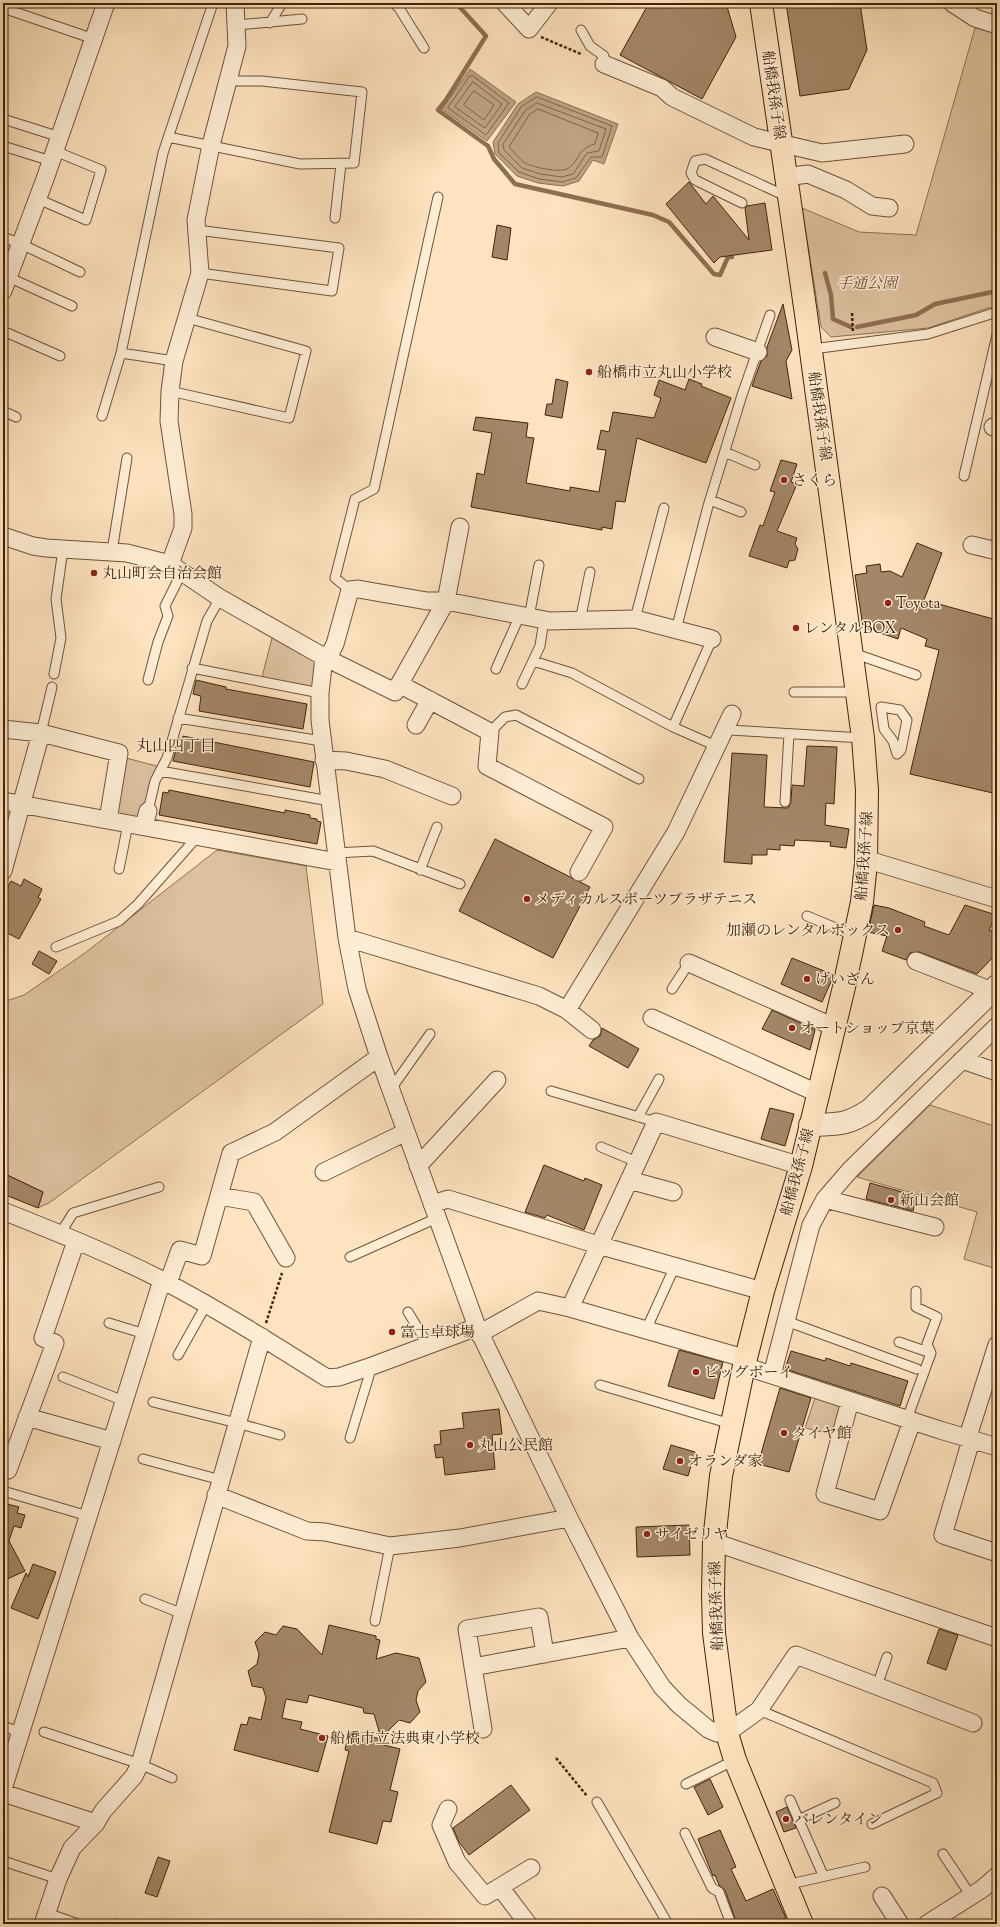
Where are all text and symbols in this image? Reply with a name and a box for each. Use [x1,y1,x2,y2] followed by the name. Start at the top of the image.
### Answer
[756,49,789,141] street label: 船橋我孫子線
[837,274,900,295] park label: 手通公園
[597,363,732,384] place label: 船橋市立丸山小学校
[584,367,594,377] marker: 船橋市立丸山小学校
[802,370,835,462] street label: 船橋我孫子線
[792,471,837,492] place label: さくら
[779,475,789,485] marker: さくら
[102,564,222,585] place label: 丸山町会自治会館
[89,568,99,578] marker: 丸山町会自治会館
[896,594,940,615] place label: Toyota
[883,598,893,608] marker: Toyota
[804,619,896,640] place label: レンタルBOX
[791,623,801,633] marker: レンタルBOX
[136,736,216,759] district label: 丸山四丁目
[852,810,879,902] street label: 船橋我孫子線
[535,890,757,911] place label: メディカルスポーツプラザテニス
[522,894,532,904] marker: メディカルスポーツプラザテニス
[726,921,890,942] place label: 加瀬のレンタルボックス
[893,925,903,935] marker: 加瀬のレンタルボックス
[815,970,875,991] place label: けいざん
[802,974,812,984] marker: けいざん
[800,1019,935,1040] place label: オートショップ京葉
[787,1023,797,1033] marker: オートショップ京葉
[777,1126,820,1219] street label: 船橋我孫子線
[899,1191,959,1212] place label: 新山会館
[886,1195,896,1205] marker: 新山会館
[400,1323,475,1344] place label: 富士卓球場
[387,1327,397,1337] marker: 富士卓球場
[704,1363,793,1384] place label: ビッグボーイ
[691,1367,701,1377] marker: ビッグボーイ
[792,1424,852,1445] place label: タイヤ館
[779,1428,789,1438] marker: タイヤ館
[478,1436,553,1457] place label: 丸山公民館
[465,1440,475,1450] marker: 丸山公民館
[688,1452,762,1473] place label: オランダ家
[675,1456,685,1466] marker: オランダ家
[655,1525,728,1546] place label: サイゼリヤ
[642,1529,652,1539] marker: サイゼリヤ
[705,1561,730,1651] street label: 船橋我孫子線
[330,1729,480,1750] place label: 船橋市立法典東小学校
[317,1733,327,1743] marker: 船橋市立法典東小学校
[794,1810,883,1831] place label: バレンタイン
[781,1814,791,1824] marker: バレンタイン

